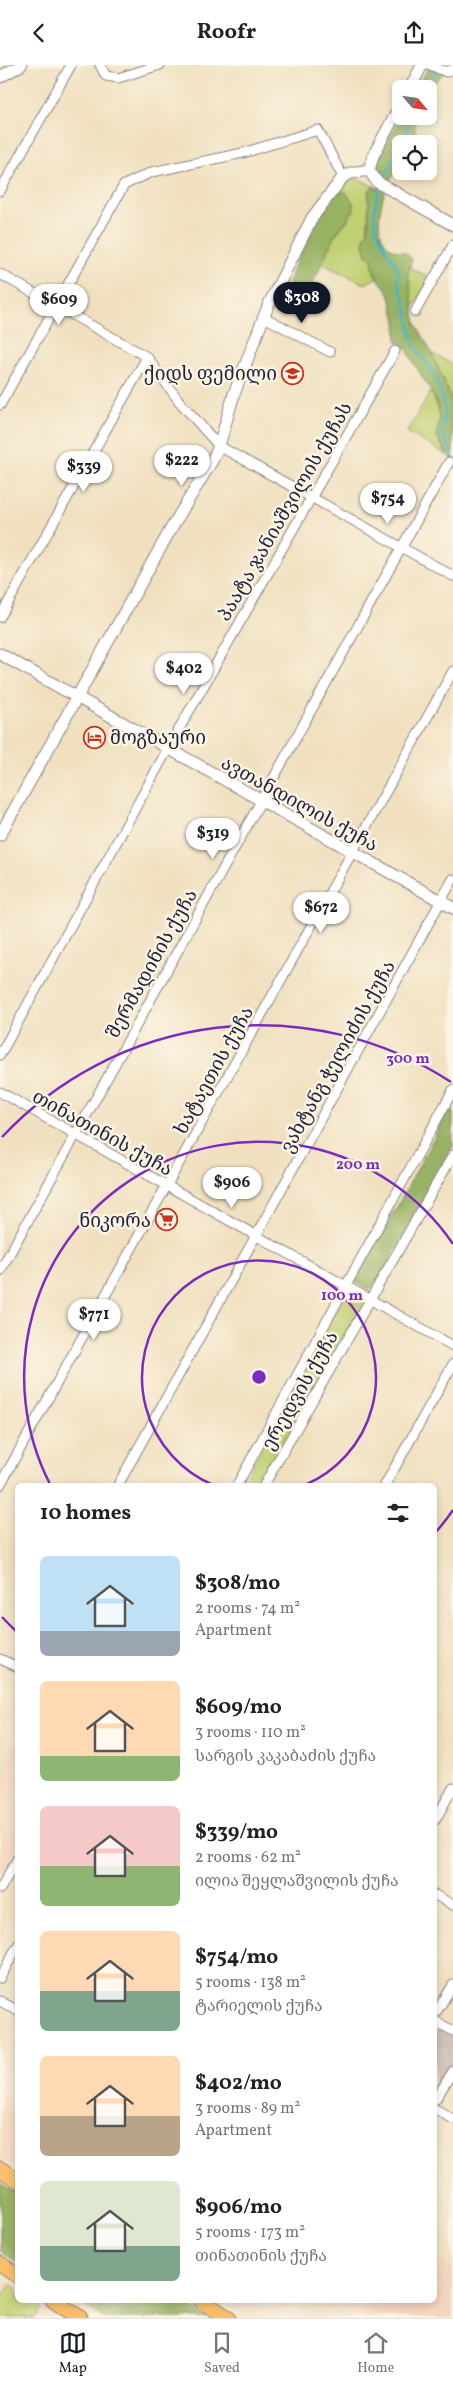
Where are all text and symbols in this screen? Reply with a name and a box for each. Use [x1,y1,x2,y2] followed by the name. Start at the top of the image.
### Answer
[197,17,256,48] text: Roofr
[25,19,53,47] icon: back
[400,19,428,47] icon: share
[392,80,438,125] north arrow
[392,80,437,180] map controls
[392,135,437,180] button: locate
[272,281,332,324] pin: $308
[29,283,89,326] pin: $609
[284,287,320,309] text: $308
[41,289,77,311] text: $609
[281,361,305,385] school or university icon: ქიდს ფემილი
[144,362,277,388] place label: ქიდს ფემილი
[212,398,359,626] street label: პაატა ჯანიაშვილის ქუჩას
[152,445,212,487] pin: $222
[165,450,199,472] text: $222
[54,451,114,493] pin: $339
[67,456,101,478] text: $339
[358,483,418,525] pin: $754
[371,488,405,510] text: $754
[154,653,214,695] pin: $402
[166,658,202,680] text: $402
[82,725,106,749] hotel icon: მოგზაური
[110,726,206,752] place label: მოგზაური
[216,751,382,859] street label: ავთანდილის ქუჩა
[183,817,243,860] pin: $319
[197,823,229,845] text: $319
[101,885,204,1043] street label: შერმადინის ქუჩა
[291,891,351,934] pin: $672
[304,897,338,919] text: $672
[275,956,403,1158] street label: ვახტანგ ჭელიძის ქუჩა
[169,1002,261,1140] street label: ხატაეთის ქუჩა
[386,1049,430,1070] text: 300 m
[27,1084,177,1183] street label: თინათინის ქუჩა
[336,1155,380,1176] text: 200 m
[202,1167,262,1209] pin: $906
[214,1172,250,1194] text: $906
[155,1208,179,1232] supermarket icon: ნიკორა
[79,1209,151,1235] place label: ნიკორა
[321,1286,364,1307] text: 100 m
[64,1299,124,1341] pin: $771
[79,1304,109,1326] text: $771
[256,1327,345,1455] street label: ერედვის ქუჩა
[250,1368,268,1386] centre of rings
[40,1499,131,1528] text: 10 homes
[384,1499,412,1527] icon: filters
[195,1569,280,1598] text: $308/mo
[80,1576,140,1636] icon: home
[195,1598,300,1620] text: 2 rooms · 74 m²
[195,1620,272,1642] text: Apartment
[195,1693,282,1722] text: $609/mo
[80,1701,140,1761] icon: home
[195,1722,306,1744] text: 3 rooms · 110 m²
[195,1746,376,1768] text: სარგის კაკაბაძის ქუჩა
[195,1818,278,1847] text: $339/mo
[80,1826,140,1886] icon: home
[195,1847,301,1869] text: 2 rooms · 62 m²
[195,1871,399,1893] text: ილია შეყლაშვილის ქუჩა
[195,1943,278,1972] text: $754/mo
[80,1951,140,2011] icon: home
[195,1972,306,1994] text: 5 rooms · 138 m²
[195,1996,323,2018] text: ტარიელის ქუჩა
[195,2069,282,2098] text: $402/mo
[80,2076,140,2136] icon: home
[195,2098,300,2120] text: 3 rooms · 89 m²
[195,2120,272,2142] text: Apartment
[195,2193,282,2222] text: $906/mo
[80,2201,140,2261] icon: home
[195,2222,305,2244] text: 5 rooms · 173 m²
[195,2246,327,2268] text: თინათინის ქუჩა
[59,2329,87,2378] tab: Map
[204,2329,240,2378] tab: Saved
[357,2329,394,2378] tab: Home

